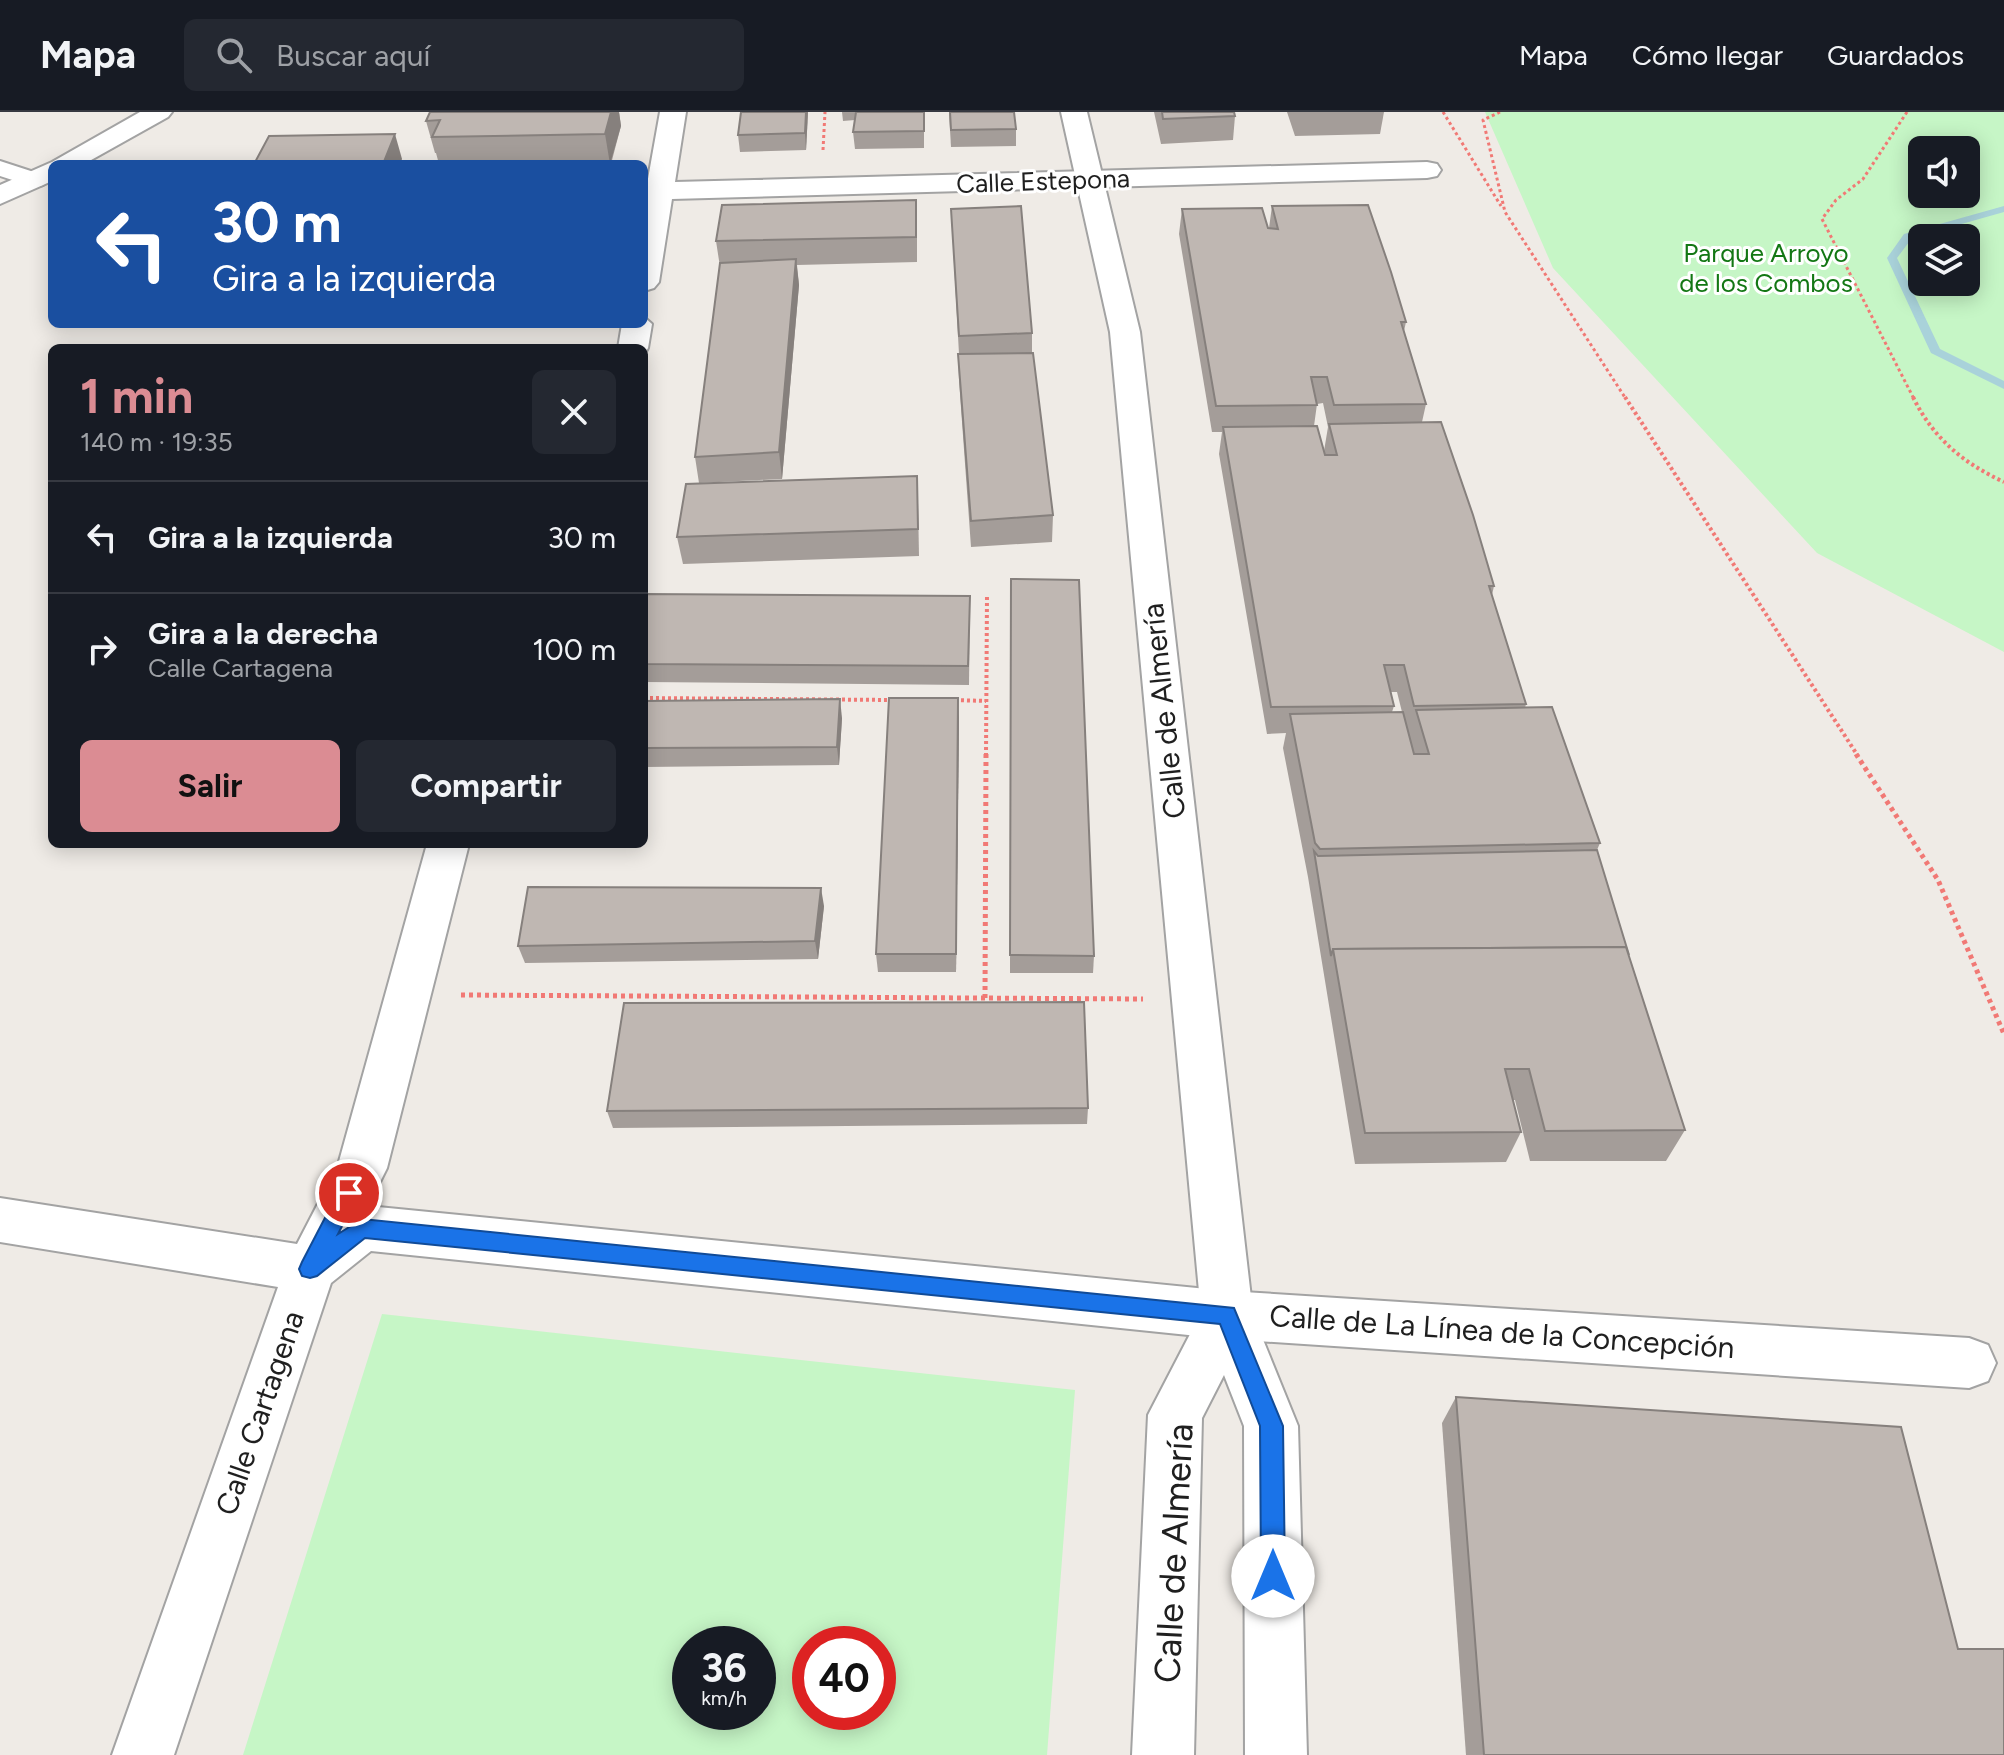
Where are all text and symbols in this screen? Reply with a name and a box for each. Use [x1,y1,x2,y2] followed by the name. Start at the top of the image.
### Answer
[184,19,744,91] search box
[40,32,136,78] text: Mapa
[212,33,256,77] icon: search
[276,37,430,74] text: Buscar aquí
[1519,38,1588,72] text: Mapa
[1632,38,1783,72] text: Cómo llegar
[1827,38,1964,72] text: Guardados
[1908,136,1980,296] map controls
[1908,136,1980,208] button: sound
[956,162,1130,200] street label: Calle Estepona
[212,189,342,256] text: 30 m
[80,192,184,296] icon: left
[1908,224,1980,296] button: layers
[1679,237,1853,299] park label: Parque Arroyo de los Combos
[212,257,496,300] text: Gira a la izquierda
[80,367,193,425] text: 1 min
[532,370,616,454] button: close
[80,426,233,458] text: 140 m · 19:35
[80,515,124,559] icon: left
[148,519,393,556] text: Gira a la izquierda
[548,519,616,556] text: 30 m
[1134,601,1193,821] street label: Calle de Almería
[148,615,378,652] text: Gira a la derecha
[80,627,124,671] icon: right
[532,631,616,668] text: 100 m
[148,652,333,684] text: Calle Cartagena
[80,740,340,832] button: Salir
[356,740,616,832] button: Compartir
[315,1159,383,1227] pin
[327,1171,371,1215] icon: arrive
[1268,1297,1736,1366] street label: Calle de La Línea de la Concepción
[207,1306,312,1520] street label: Calle Cartagena
[1145,1422,1202,1684] street label: Calle de Almería
[1231,1534,1315,1618] position arrow
[792,1626,896,1730] speed limit sign: 40
[701,1644,747,1692] text: 36
[701,1686,747,1710] text: km/h

